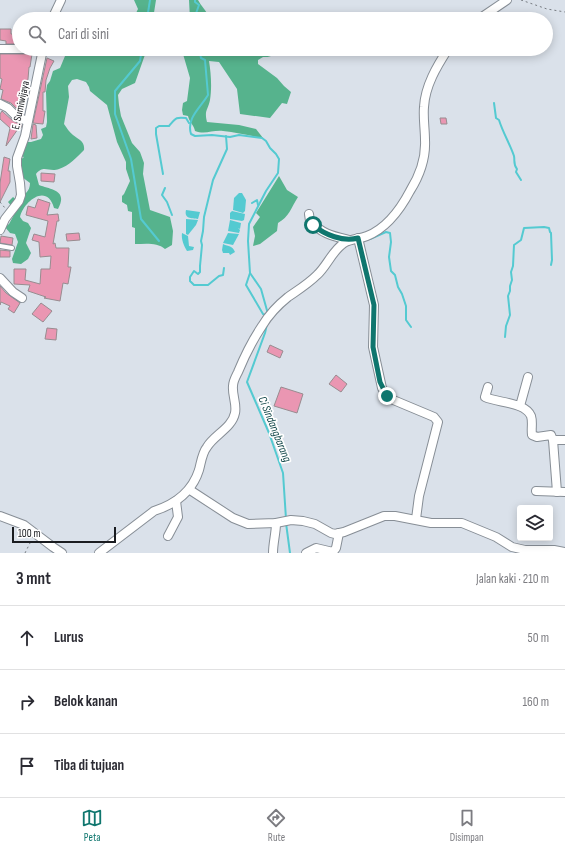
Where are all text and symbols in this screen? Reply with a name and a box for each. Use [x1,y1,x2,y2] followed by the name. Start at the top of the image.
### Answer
[12,12,553,56] search box
[26,23,48,45] icon: search
[58,25,109,44] text: Cari di sini
[9,80,32,131] street label: E. Sumiwijaya
[304,216,322,234] route start
[378,387,396,405] route end
[255,394,295,464] water label: Ci Sindangbarang
[517,505,553,541] map controls
[517,505,553,541] button: layers
[12,525,116,544] scale bar
[18,527,40,540] text: 100 m
[16,569,51,589] text: 3 mnt
[476,571,549,587] text: Jalan kaki · 210 m
[16,627,38,649] icon: ahead
[54,628,83,647] text: Lurus
[528,630,549,646] text: 50 m
[16,691,38,713] icon: right
[54,692,118,711] text: Belok kanan
[523,694,549,710] text: 160 m
[16,755,38,777] icon: arrive
[54,756,124,775] text: Tiba di tujuan
[81,807,103,844] tab: Peta
[265,807,287,844] tab: Rute
[450,807,484,844] tab: Disimpan

